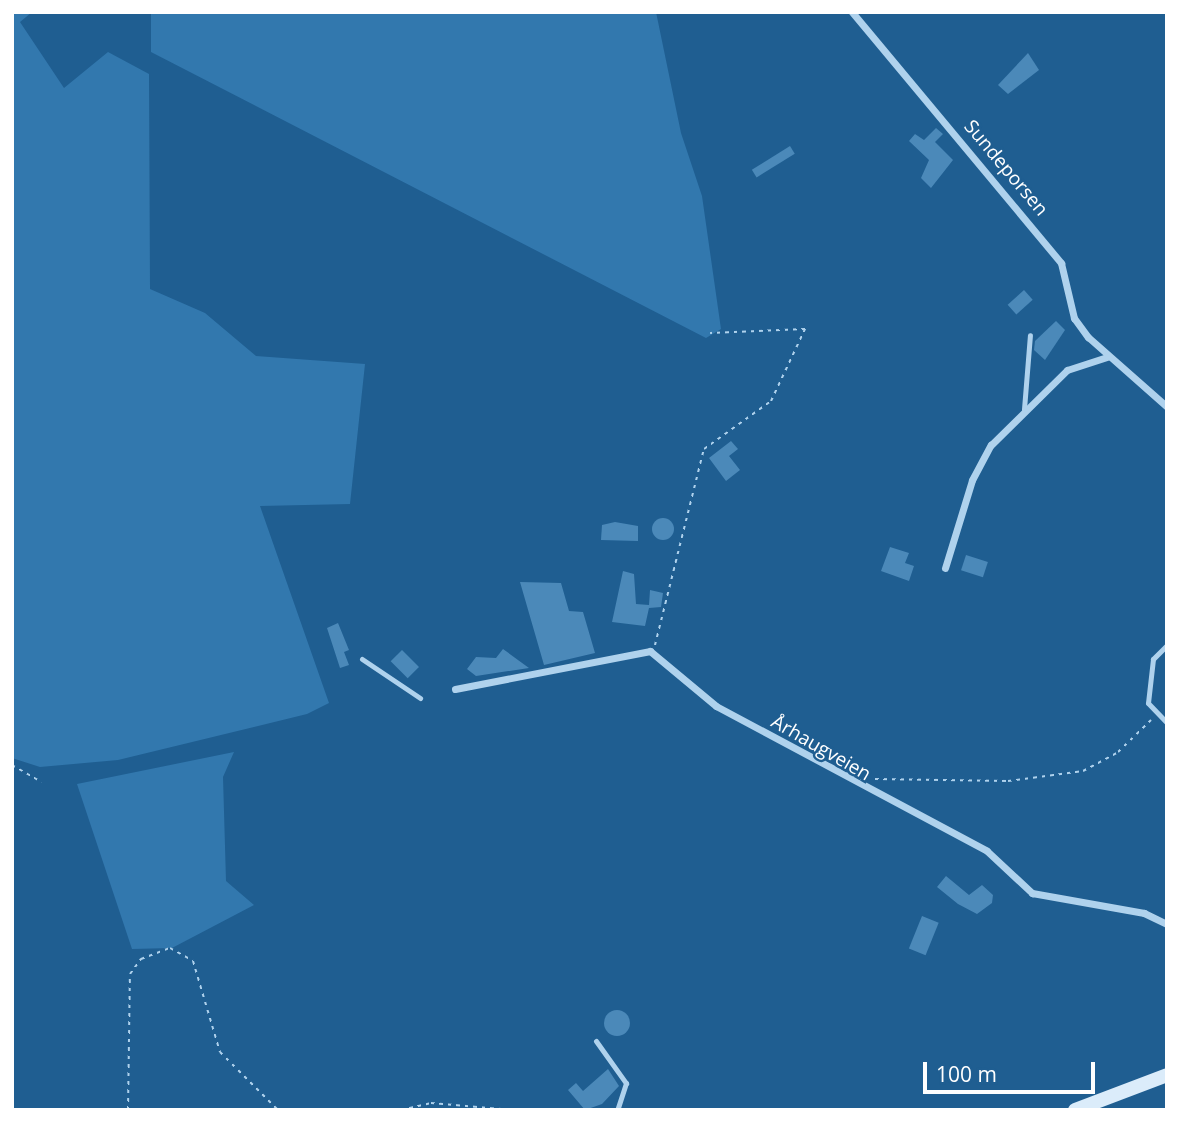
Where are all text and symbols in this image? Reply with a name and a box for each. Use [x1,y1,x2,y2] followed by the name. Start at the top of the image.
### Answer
[959,115,1053,221] street label: Sundeporsen
[767,710,875,786] street label: Århaugveien
[927,1048,1098,1092] scale bar
[936,1060,997,1088] text: 100 m

